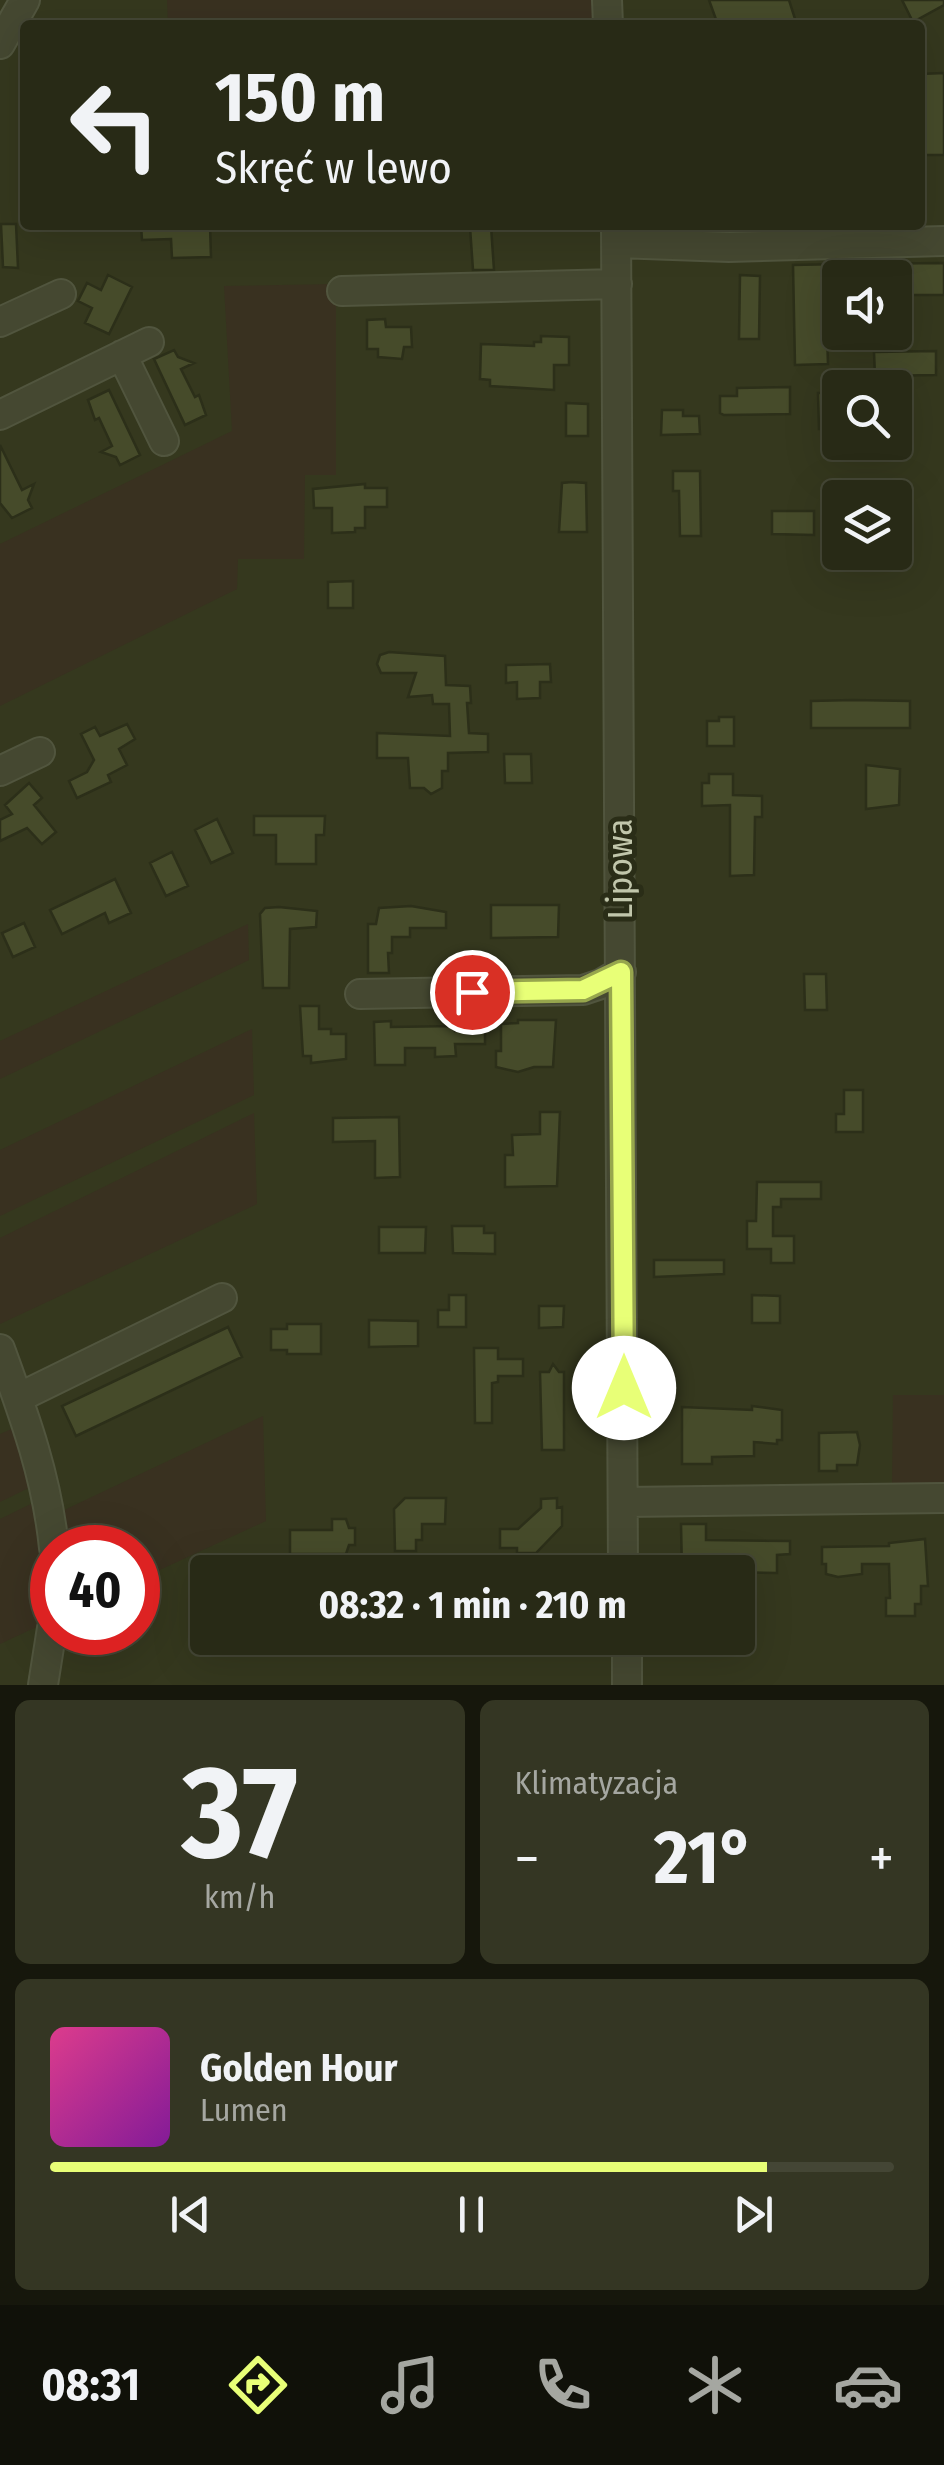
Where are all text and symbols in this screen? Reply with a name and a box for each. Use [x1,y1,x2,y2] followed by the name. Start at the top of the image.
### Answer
[215,56,385,140] text: 150 m
[50,60,180,190] icon: left
[215,141,452,195] text: Skręć w lewo
[822,260,912,570] map controls
[822,260,912,350] button: sound
[822,370,912,460] button: search
[822,480,912,570] button: layers
[599,819,641,919] street label: Lipowa
[430,950,515,1035] pin
[445,965,500,1020] icon: arrive
[572,1336,676,1440] position arrow
[30,1525,160,1655] speed limit sign: 40
[319,1582,626,1628] text: 08:32 · 1 min · 210 m
[182,1735,298,1891] text: 37
[515,1764,678,1802] text: Klimatyzacja
[654,1813,754,1903] text: 21°
[515,1826,539,1892] text: −
[869,1826,894,1892] text: +
[204,1878,275,1916] text: km/h
[200,2045,398,2091] text: Golden Hour
[200,2091,288,2129] text: Lumen
[163,2187,218,2242] icon: previous
[444,2187,499,2242] icon: pause
[726,2187,781,2242] icon: next
[223,2350,293,2420] icon: directions
[375,2350,445,2420] icon: music
[528,2350,598,2420] icon: phone
[680,2350,750,2420] icon: climate
[833,2350,903,2420] icon: car
[41,2358,140,2412] text: 08:31

